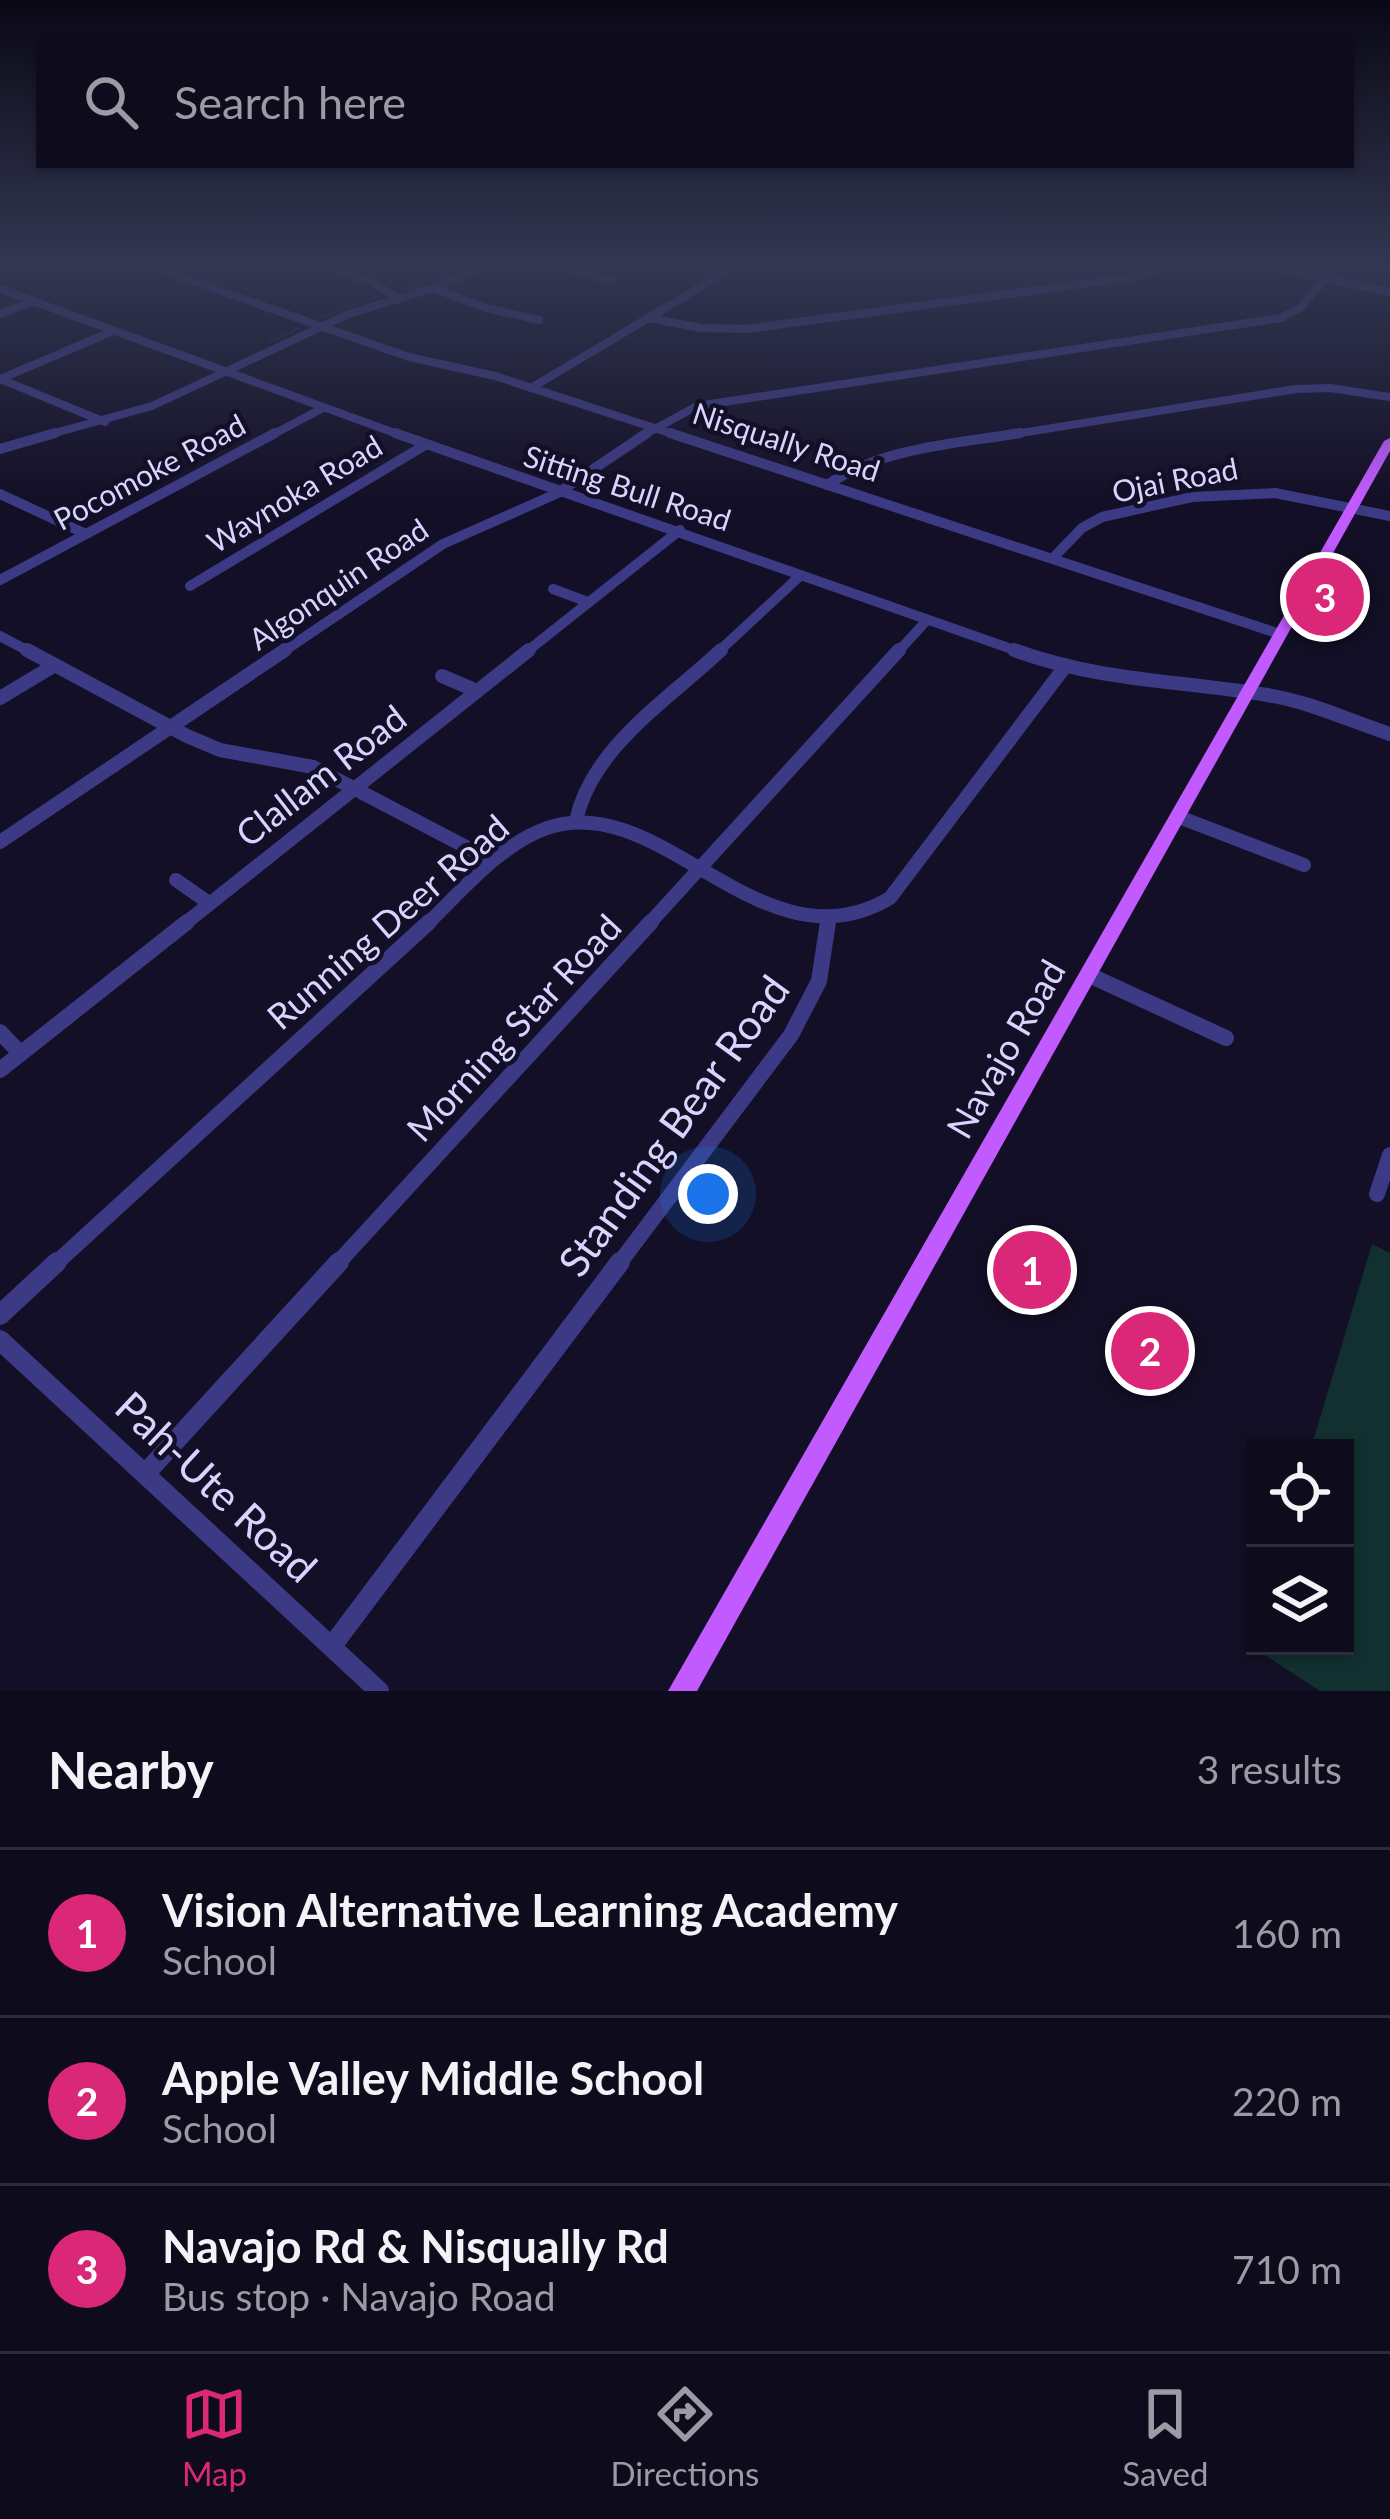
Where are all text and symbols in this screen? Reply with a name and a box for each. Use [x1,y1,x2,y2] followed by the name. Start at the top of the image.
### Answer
[36,36,1354,168] search box
[78,69,144,135] icon: search
[174,75,406,129] text: Search here
[689,394,885,488] street label: Nisqually Road
[47,406,251,537] street label: Pocomoke Road
[200,427,388,560] street label: Waynoka Road
[520,437,736,538] street label: Sitting Bull Road
[1109,449,1241,509] street label: Ojai Road
[242,510,434,656] street label: Algonquin Road
[1286,552,1364,642] pin: 3
[226,695,414,855] street label: Clallam Road
[258,805,517,1038] street label: Running Deer Road
[397,905,630,1150] street label: Morning Star Road
[936,951,1074,1146] street label: Navajo Road
[547,965,799,1285] street label: Standing Bear Road
[678,1164,738,1224] your location
[993,1225,1071,1315] pin: 1
[1111,1306,1189,1396] pin: 2
[106,1381,327,1592] street label: Pah-Ute Road
[1246,1439,1354,1655] map controls
[1246,1439,1354,1547] button: locate
[1246,1547,1354,1655] button: layers
[48,1739,214,1800] text: Nearby
[1197,1746,1342,1792] text: 3 results
[162,1883,898,1937] text: Vision Alternative Learning Academy
[76,1910,98,1956] text: 1
[1232,1910,1342,1956] text: 160 m
[162,1937,277,1983] text: School
[162,2051,704,2105] text: Apple Valley Middle School
[76,2078,98,2124] text: 2
[1232,2078,1342,2124] text: 220 m
[162,2105,277,2151] text: School
[162,2219,669,2273] text: Navajo Rd & Nisqually Rd
[76,2246,98,2292] text: 3
[1232,2246,1342,2292] text: 710 m
[162,2273,555,2319] text: Bus stop · Navajo Road
[181,2381,247,2493] tab: Map
[610,2381,759,2493] tab: Directions
[1122,2381,1209,2493] tab: Saved

